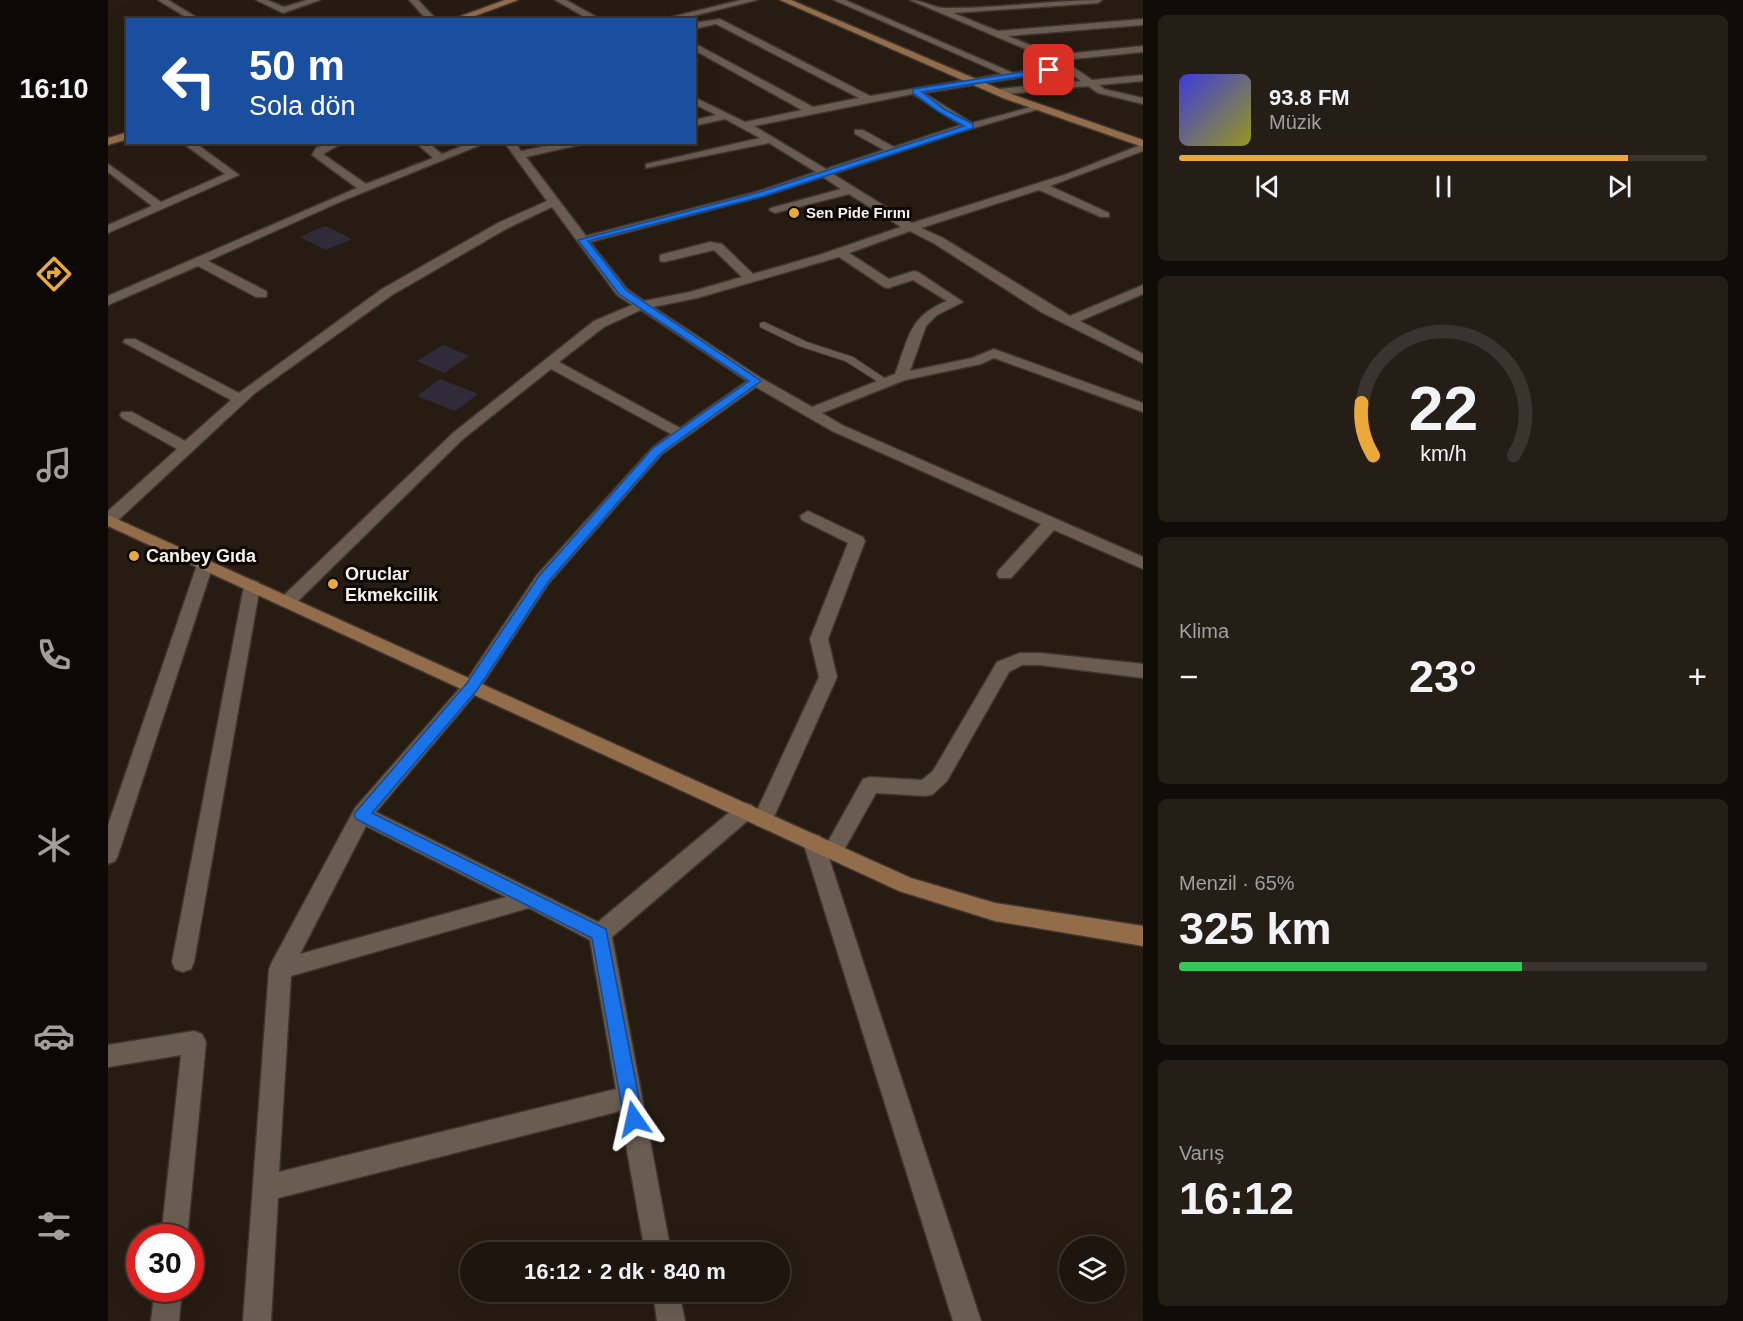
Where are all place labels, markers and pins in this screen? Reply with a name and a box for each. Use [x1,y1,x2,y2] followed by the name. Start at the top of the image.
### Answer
[1023,44,1074,95] pin
[806,204,910,221] place label: Sen Pide Fırını
[787,206,801,220] marker: Sen Pide Fırını
[146,546,257,566] place label: Canbey Gıda
[127,549,141,563] marker: Canbey Gıda
[345,564,439,605] place label: Oruclar Ekmekcilik
[326,577,340,591] marker: Oruclar Ekmekcilik

